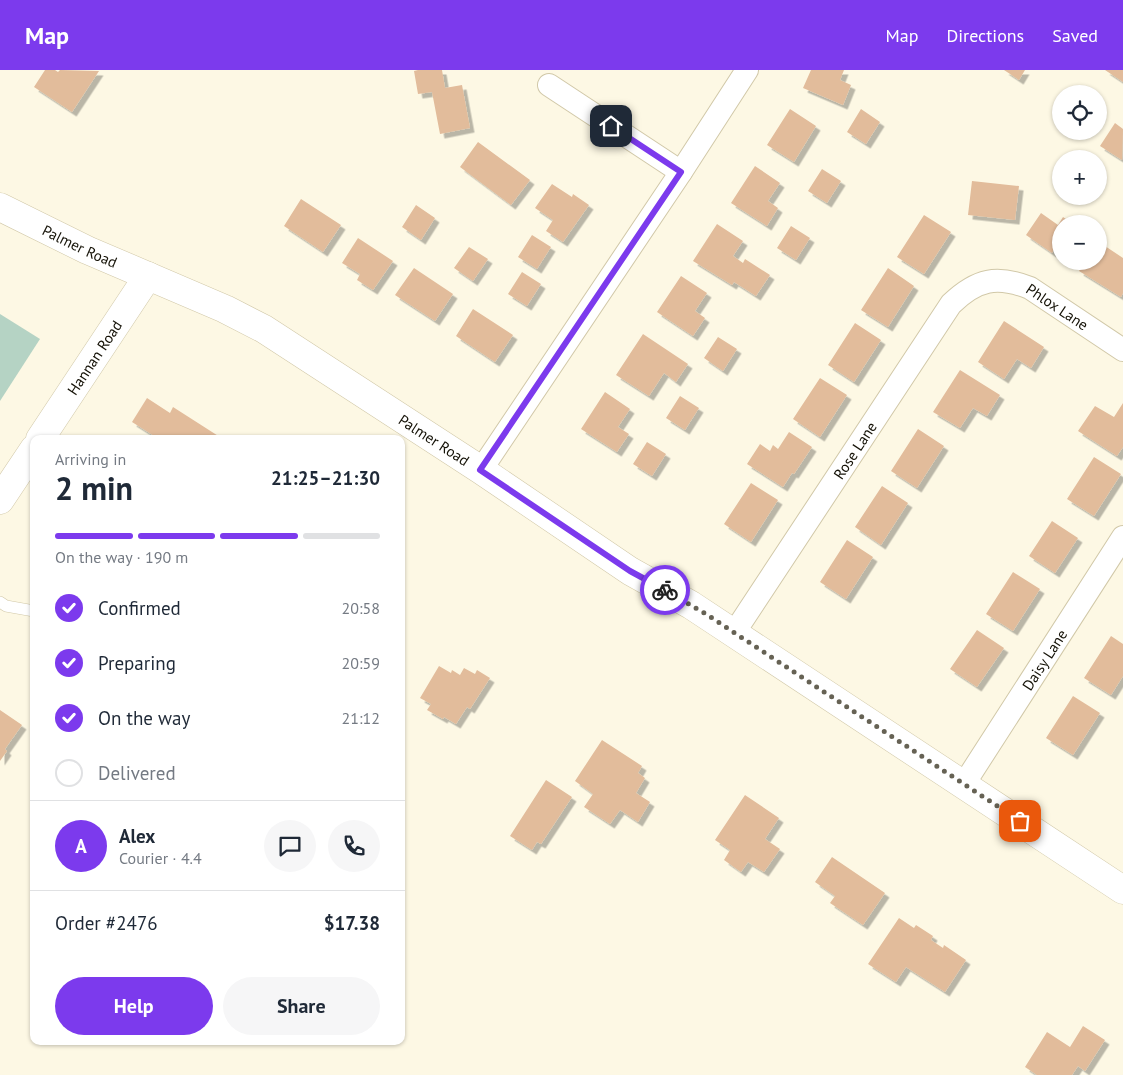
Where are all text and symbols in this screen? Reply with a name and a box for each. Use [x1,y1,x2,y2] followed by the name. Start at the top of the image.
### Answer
[25,20,69,51] text: Map
[886,24,918,47] text: Map
[946,24,1024,47] text: Directions
[1052,24,1098,47] text: Saved
[1052,85,1107,270] map controls
[1052,85,1107,140] button: locate
[590,105,632,147] pin
[597,112,625,140] icon: home
[1052,150,1107,205] button: +
[1052,215,1107,270] button: −
[40,220,120,271] street label: Palmer Road
[1023,279,1092,334] street label: Phlox Lane
[63,316,126,398] street label: Hannan Road
[395,410,473,470] street label: Palmer Road
[829,418,880,483] street label: Rose Lane
[55,449,126,469] text: Arriving in
[271,466,380,490] text: 21:25–21:30
[55,467,133,509] text: 2 min
[55,547,188,567] text: On the way · 190 m
[640,565,690,615] courier
[651,576,679,604] icon: bike
[55,594,83,622] icon: check
[98,596,181,620] text: Confirmed
[342,598,380,618] text: 20:58
[1017,625,1071,694] street label: Daisy Lane
[55,649,83,677] icon: check
[98,651,176,675] text: Preparing
[342,653,380,673] text: 20:59
[55,704,83,732] icon: check
[98,706,190,730] text: On the way
[342,708,380,728] text: 21:12
[98,761,176,785] text: Delivered
[999,800,1041,842] pin
[1006,807,1034,835] icon: bag
[264,820,316,872] button: chat
[328,820,380,872] button: phone
[119,824,155,848] text: Alex
[75,834,87,858] text: A
[119,848,202,868] text: Courier · 4.4
[55,911,158,935] text: Order #2476
[324,911,380,935] text: $17.38
[55,977,213,1035] button: Help
[223,977,380,1035] button: Share

